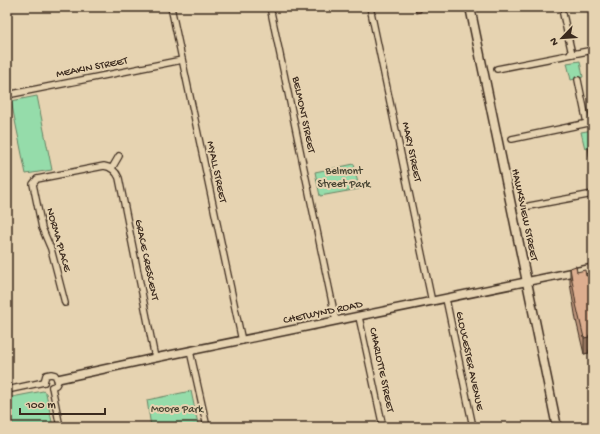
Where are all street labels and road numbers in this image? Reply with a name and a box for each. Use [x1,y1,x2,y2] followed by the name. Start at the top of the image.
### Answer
[55,55,129,81] street label: MEAKIN STREET
[289,75,317,155] street label: BELMONT STREET
[399,121,423,184] street label: MARY STREET
[204,140,229,205] street label: MYALL STREET
[508,168,540,263] street label: HAWKSVIEW STREET
[43,207,73,274] street label: NORMA PLACE
[132,218,161,302] street label: GRACE CRESCENT
[282,299,365,327] street label: CHETWYND ROAD
[453,310,486,413] street label: GLOUCESTER AVENUE
[366,327,396,414] street label: CHARLOTTE STREET

